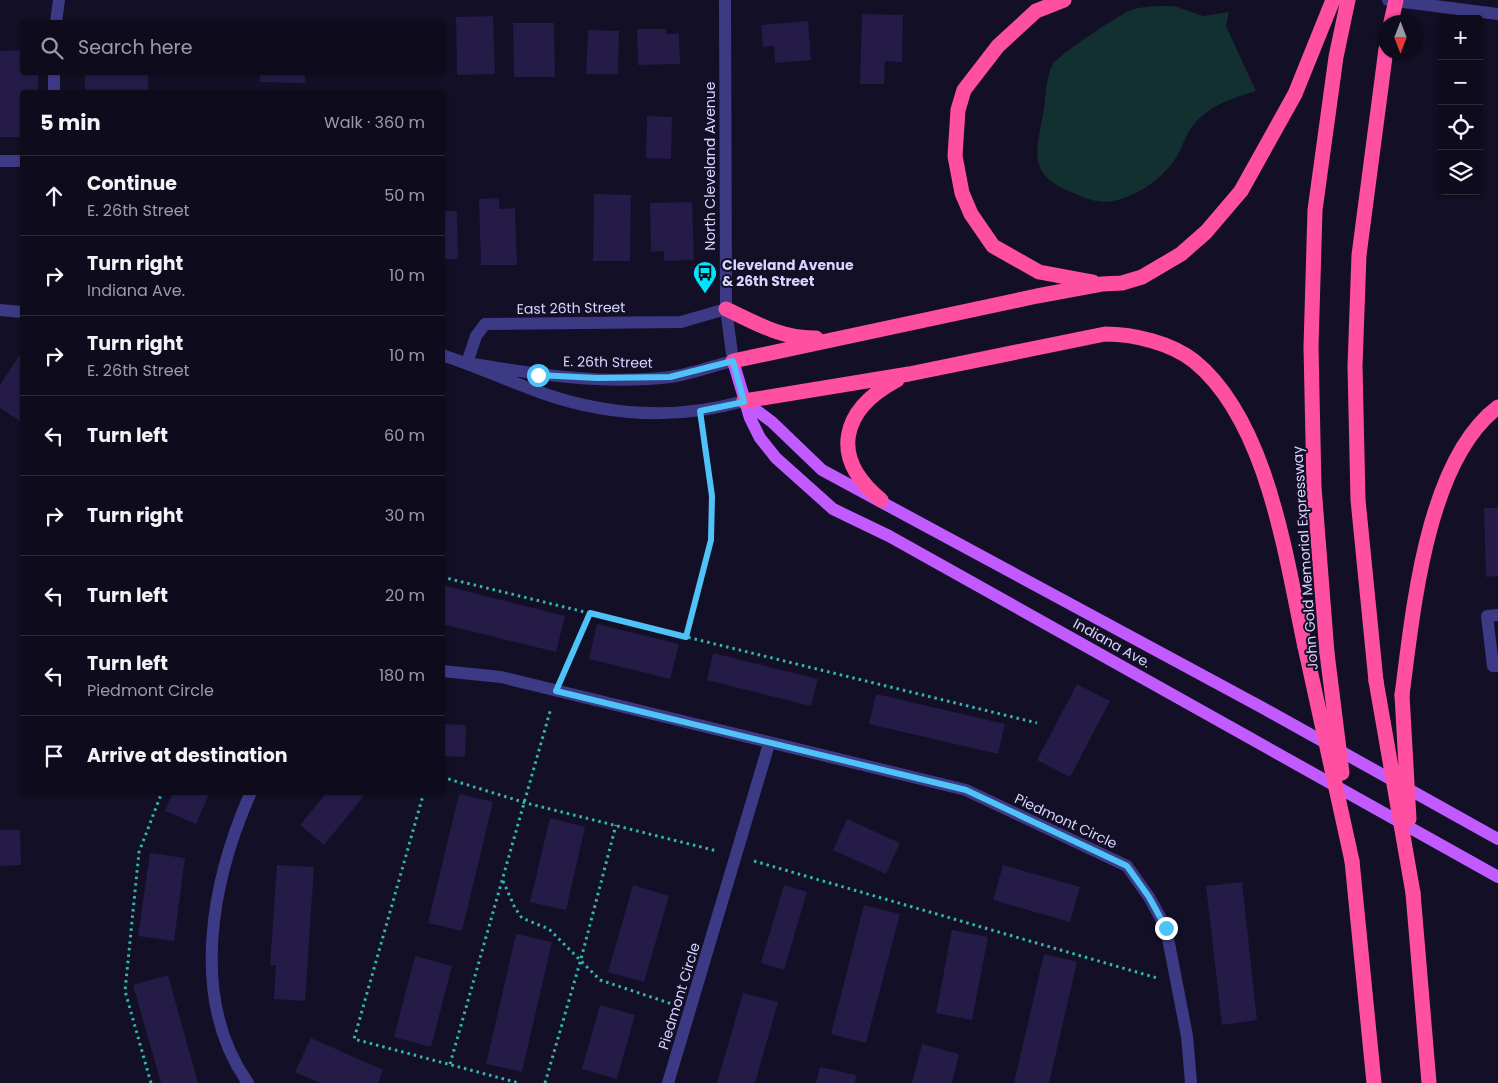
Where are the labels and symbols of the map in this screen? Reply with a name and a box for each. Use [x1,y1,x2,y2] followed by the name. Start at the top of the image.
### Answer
[1378,15,1423,60] north arrow
[700,81,720,250] street label: North Cleveland Avenue
[722,255,854,291] place label: Cleveland Avenue & 26th Street
[692,260,718,294] bus stop icon: Cleveland Avenue & 26th Street
[517,297,625,319] street label: East 26th Street
[563,351,653,373] street label: E. 26th Street
[527,364,550,387] route start
[1287,445,1323,671] street label: John Gold Memorial Expressway
[1070,613,1154,673] street label: Indiana Ave.
[1011,788,1121,854] street label: Piedmont Circle
[1155,917,1178,940] route end
[653,940,705,1052] street label: Piedmont Circle

